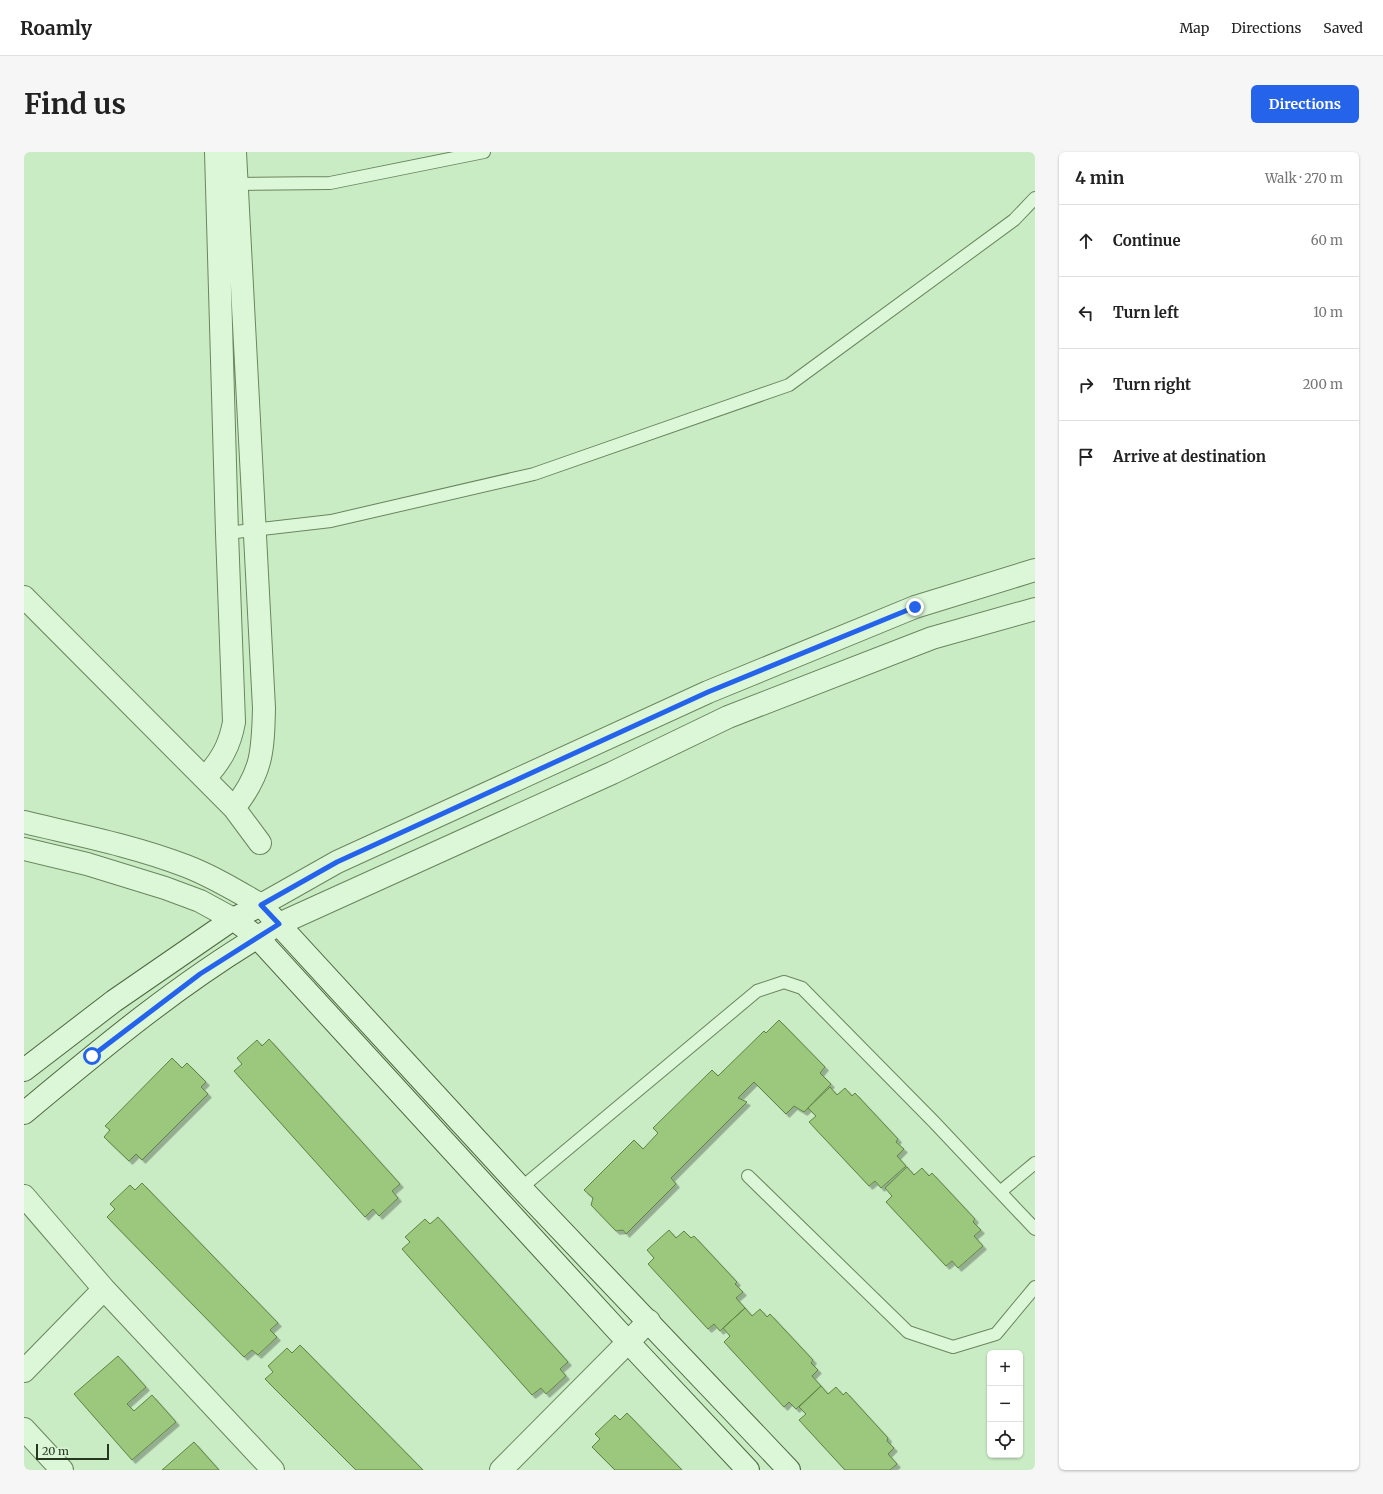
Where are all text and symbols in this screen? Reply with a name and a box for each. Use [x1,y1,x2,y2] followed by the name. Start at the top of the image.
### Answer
[20,16,92,40] text: Roamly
[1179,19,1209,37] text: Map
[1231,19,1301,37] text: Directions
[1323,19,1363,37] text: Saved
[1251,85,1359,123] button: Directions
[24,86,126,122] text: Find us
[1075,167,1124,189] text: 4 min
[1265,170,1343,187] text: Walk · 270 m
[1075,230,1097,252] icon: ahead
[1113,231,1181,250] text: Continue
[1311,232,1343,249] text: 60 m
[1075,302,1097,324] icon: left
[1113,303,1179,322] text: Turn left
[1313,304,1343,321] text: 10 m
[1075,374,1097,396] icon: right
[1113,375,1191,394] text: Turn right
[1303,376,1343,393] text: 200 m
[1075,446,1097,468] icon: arrive
[1113,447,1266,466] text: Arrive at destination
[906,598,924,616] route end
[83,1047,101,1065] route start
[987,1350,1023,1458] map controls
[987,1350,1023,1386] button: +
[987,1386,1023,1422] button: −
[987,1422,1023,1458] button: locate
[36,1442,109,1461] scale bar
[42,1444,69,1458] text: 20 m

